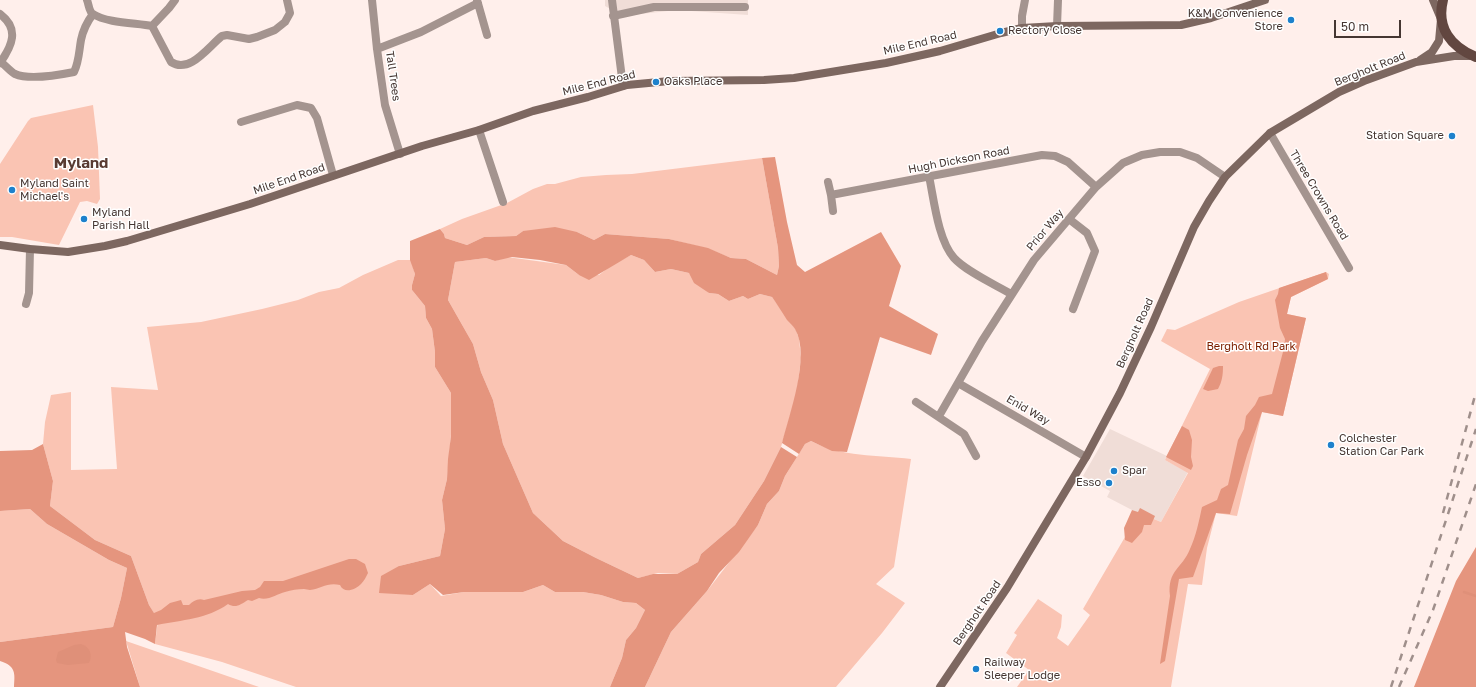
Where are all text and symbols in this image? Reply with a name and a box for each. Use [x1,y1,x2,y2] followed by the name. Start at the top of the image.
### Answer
[1188,7,1283,33] place label: K&M Convenience Store
[1336,12,1403,38] scale bar
[1286,15,1296,25] marker: K&M Convenience Store
[1341,19,1369,34] text: 50 m
[1008,24,1082,38] place label: Rectory Close
[995,26,1005,36] marker: Rectory Close
[882,28,958,58] street label: Mile End Road
[1333,49,1407,89] street label: Bergholt Road
[383,50,403,102] street label: Tall Trees
[561,68,637,98] street label: Mile End Road
[664,75,722,89] place label: Oaks Place
[651,77,661,87] marker: Oaks Place
[1366,129,1444,143] place label: Station Square
[1447,131,1457,141] marker: Station Square
[907,144,1011,176] street label: Hugh Dickson Road
[1287,148,1351,242] street label: Three Crowns Road
[54,154,108,172] district label: Myland
[251,161,327,197] street label: Mile End Road
[20,177,89,203] place label: Myland Saint Michael's
[7,185,17,195] marker: Myland Saint Michael's
[92,206,150,232] place label: Myland Parish Hall
[1024,206,1066,254] street label: Prior Way
[79,214,89,224] marker: Myland Parish Hall
[1114,296,1156,370] street label: Bergholt Road
[1206,340,1296,354] park label: Bergholt Rd Park
[1004,392,1052,428] street label: Enid Way
[1339,432,1424,458] place label: Colchester Station Car Park
[1326,440,1336,450] marker: Colchester Station Car Park
[1122,464,1146,478] place label: Spar
[1109,466,1119,476] marker: Spar
[1076,476,1101,490] place label: Esso
[1104,478,1114,488] marker: Esso
[950,578,1004,648] street label: Bergholt Road
[984,656,1060,682] place label: Railway Sleeper Lodge
[971,664,981,674] marker: Railway Sleeper Lodge

